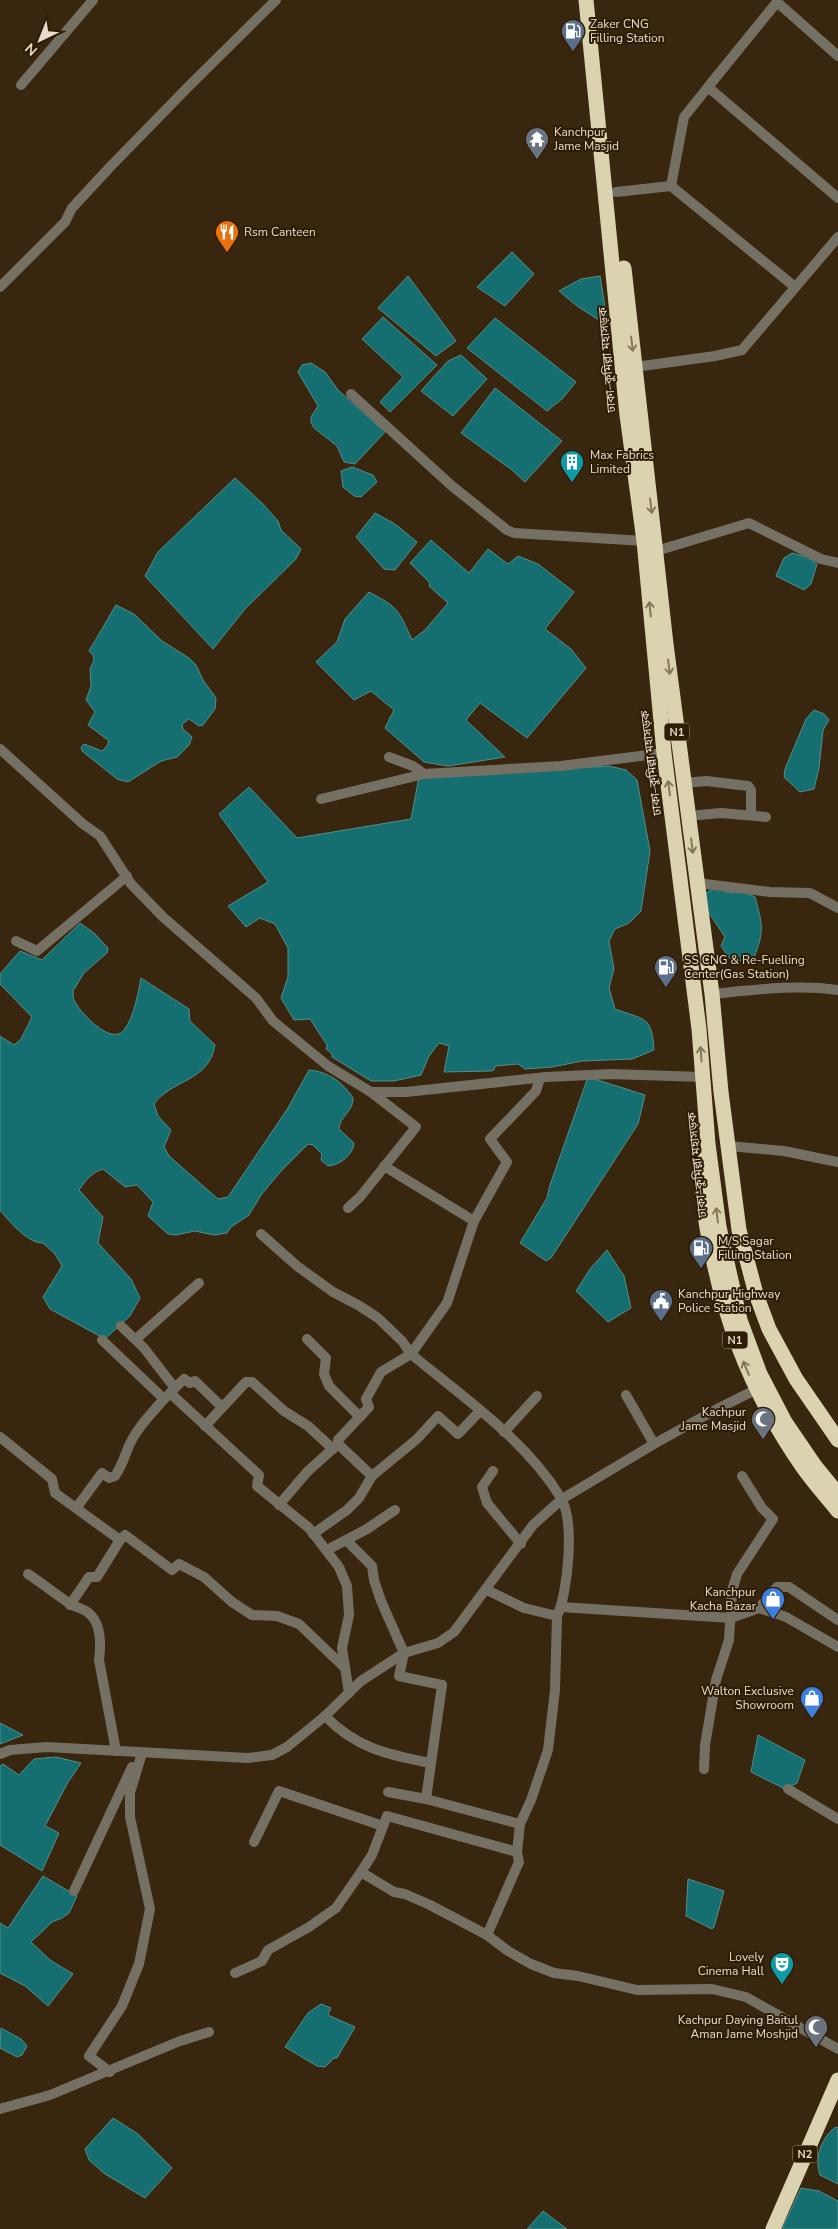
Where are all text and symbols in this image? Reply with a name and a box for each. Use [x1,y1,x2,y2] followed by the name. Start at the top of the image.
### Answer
[15,15,65,65] north arrow
[590,16,665,46] place label: Zaker CNG Filling Station
[560,18,586,52] fuel station icon: Zaker CNG Filling Station
[21,39,42,60] text: N
[553,124,619,154] place label: Kanchpur Jame Masjid
[524,126,550,160] temple icon: Kanchpur Jame Masjid
[214,219,240,253] restaurant icon: Rsm Canteen
[244,224,316,240] place label: Rsm Canteen
[594,306,620,414] street label: ঢাকা–কুমিল্লা মহাসড়ক
[627,336,637,352] one-way arrow
[590,447,654,477] place label: Max Fabrics Limited
[559,449,585,483] building icon: Max Fabrics Limited
[646,497,656,513] one-way arrow
[645,602,655,618] one-way arrow
[664,659,674,675] one-way arrow
[637,709,666,817] street label: ঢাকা–কুমিল্লা মহাসড়ক
[664,724,690,740] road number: N1
[663,781,673,797] one-way arrow
[687,838,697,854] one-way arrow
[684,952,805,982] place label: SS CNG & Re-Fuelling Center(Gas Station)
[653,954,679,988] fuel station icon: SS CNG & Re-Fuelling Center(Gas Station)
[696,1046,705,1062] one-way arrow
[683,1111,711,1219] street label: ঢাকা–কুমিল্লা মহাসড়ক
[712,1208,722,1224] one-way arrow
[718,1233,792,1263] place label: M/S Sagar Filling Stalion
[688,1235,714,1269] fuel station icon: M/S Sagar Filling Stalion
[678,1286,781,1316] place label: Kanchpur Highway Police Station
[648,1288,674,1322] public building icon: Kanchpur Highway Police Station
[722,1332,748,1348] road number: N1
[740,1360,749,1375] one-way arrow
[680,1404,747,1434] place label: Kachpur Jame Masjid
[750,1406,776,1440] mosque icon: Kachpur Jame Masjid
[690,1584,757,1614] place label: Kanchpur Kacha Bazar
[760,1586,786,1620] shop icon: Kanchpur Kacha Bazar
[701,1683,794,1713] place label: Walton Exclusive Showroom
[799,1685,825,1719] shop icon: Walton Exclusive Showroom
[698,1949,765,1979] place label: Lovely Cinema Hall
[769,1951,795,1985] theatre icon: Lovely Cinema Hall
[678,2012,798,2042] place label: Kachpur Daying Baitul Aman Jame Moshjid
[803,2014,829,2048] mosque icon: Kachpur Daying Baitul Aman Jame Moshjid
[792,2146,818,2162] road number: N2

